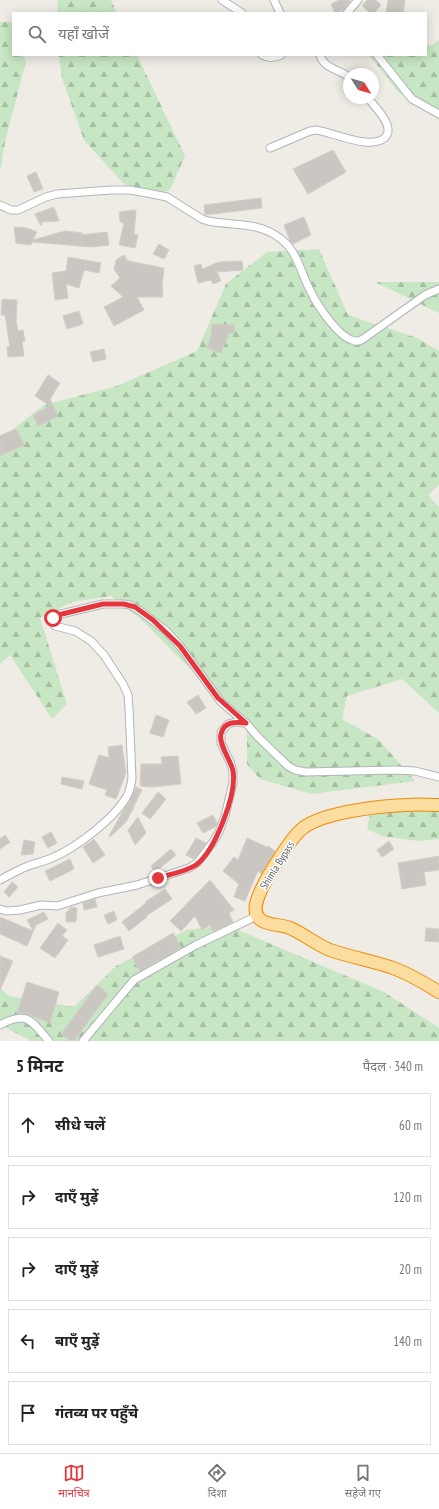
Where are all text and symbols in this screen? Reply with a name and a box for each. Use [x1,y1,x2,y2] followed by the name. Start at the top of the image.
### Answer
[12,12,427,56] search box
[26,23,48,45] icon: search
[58,24,109,43] text: यहाँ खोजें
[343,68,379,104] north arrow
[44,609,62,627] route start
[257,838,297,892] street label: Shimla Bypass
[149,869,167,887] route end
[16,1055,63,1077] text: 5 मिनट
[363,1058,423,1075] text: पैदल · 340 m
[17,1114,39,1136] icon: ahead
[55,1115,105,1134] text: सीधे चलें
[399,1117,422,1134] text: 60 m
[17,1186,39,1208] icon: right
[55,1187,98,1206] text: दाएँ मुड़ें
[393,1189,422,1206] text: 120 m
[17,1258,39,1280] icon: right
[55,1259,98,1278] text: दाएँ मुड़ें
[399,1261,422,1278] text: 20 m
[17,1330,39,1352] icon: left
[55,1331,99,1350] text: बाएँ मुड़ें
[393,1333,422,1350] text: 140 m
[17,1402,39,1424] icon: arrive
[55,1403,138,1422] text: गंतव्य पर पहुँचे
[58,1462,90,1501] tab: मानचित्र
[206,1462,228,1501] tab: दिशा
[345,1462,381,1501] tab: सहेजे गए

